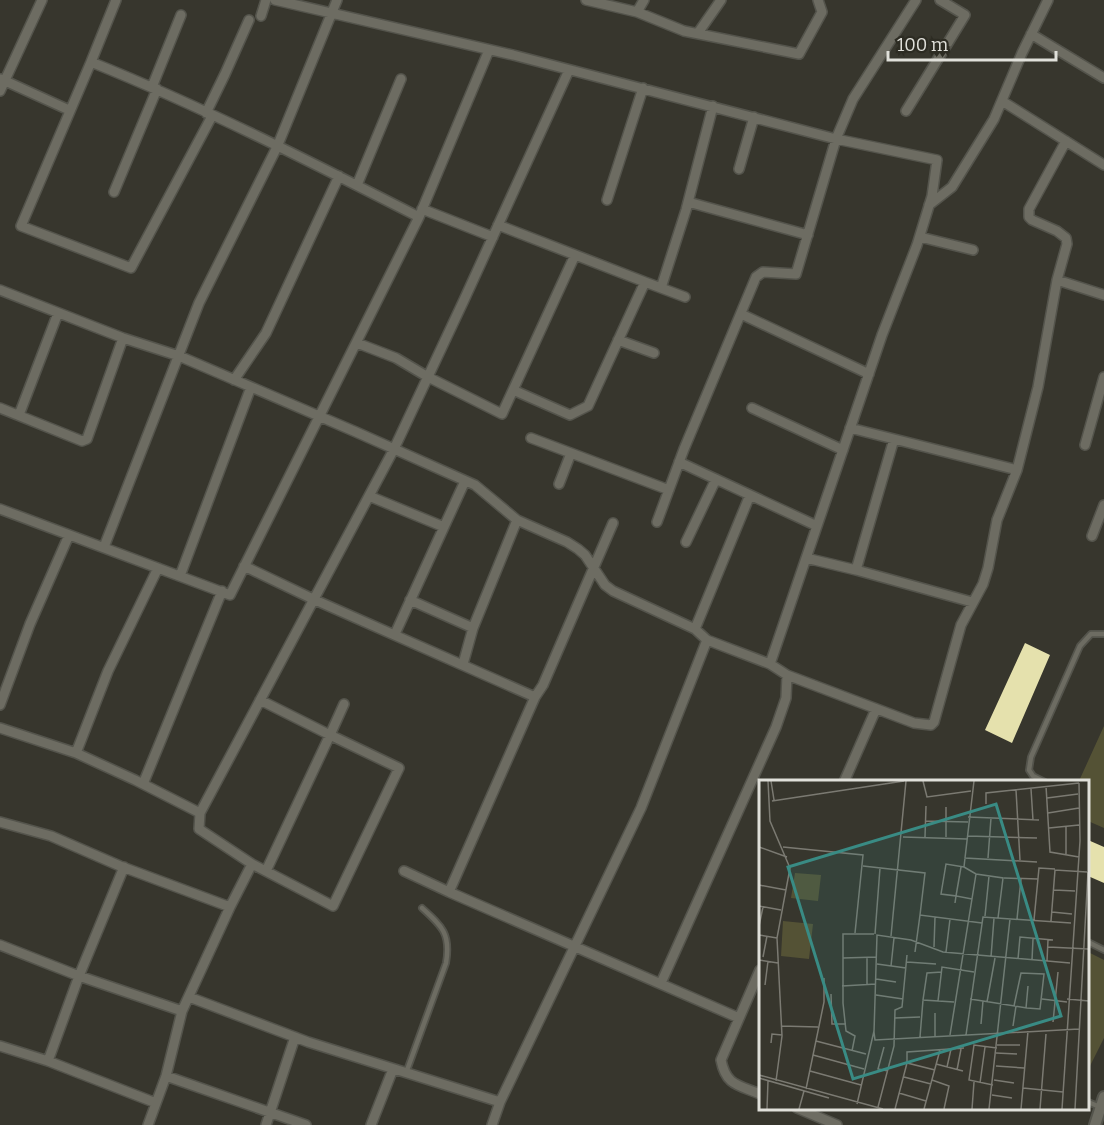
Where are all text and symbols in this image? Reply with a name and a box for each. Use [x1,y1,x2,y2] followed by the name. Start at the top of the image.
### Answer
[888,24,1056,62] scale bar
[897,34,948,56] text: 100 m
[759,780,1089,1110] inset map

